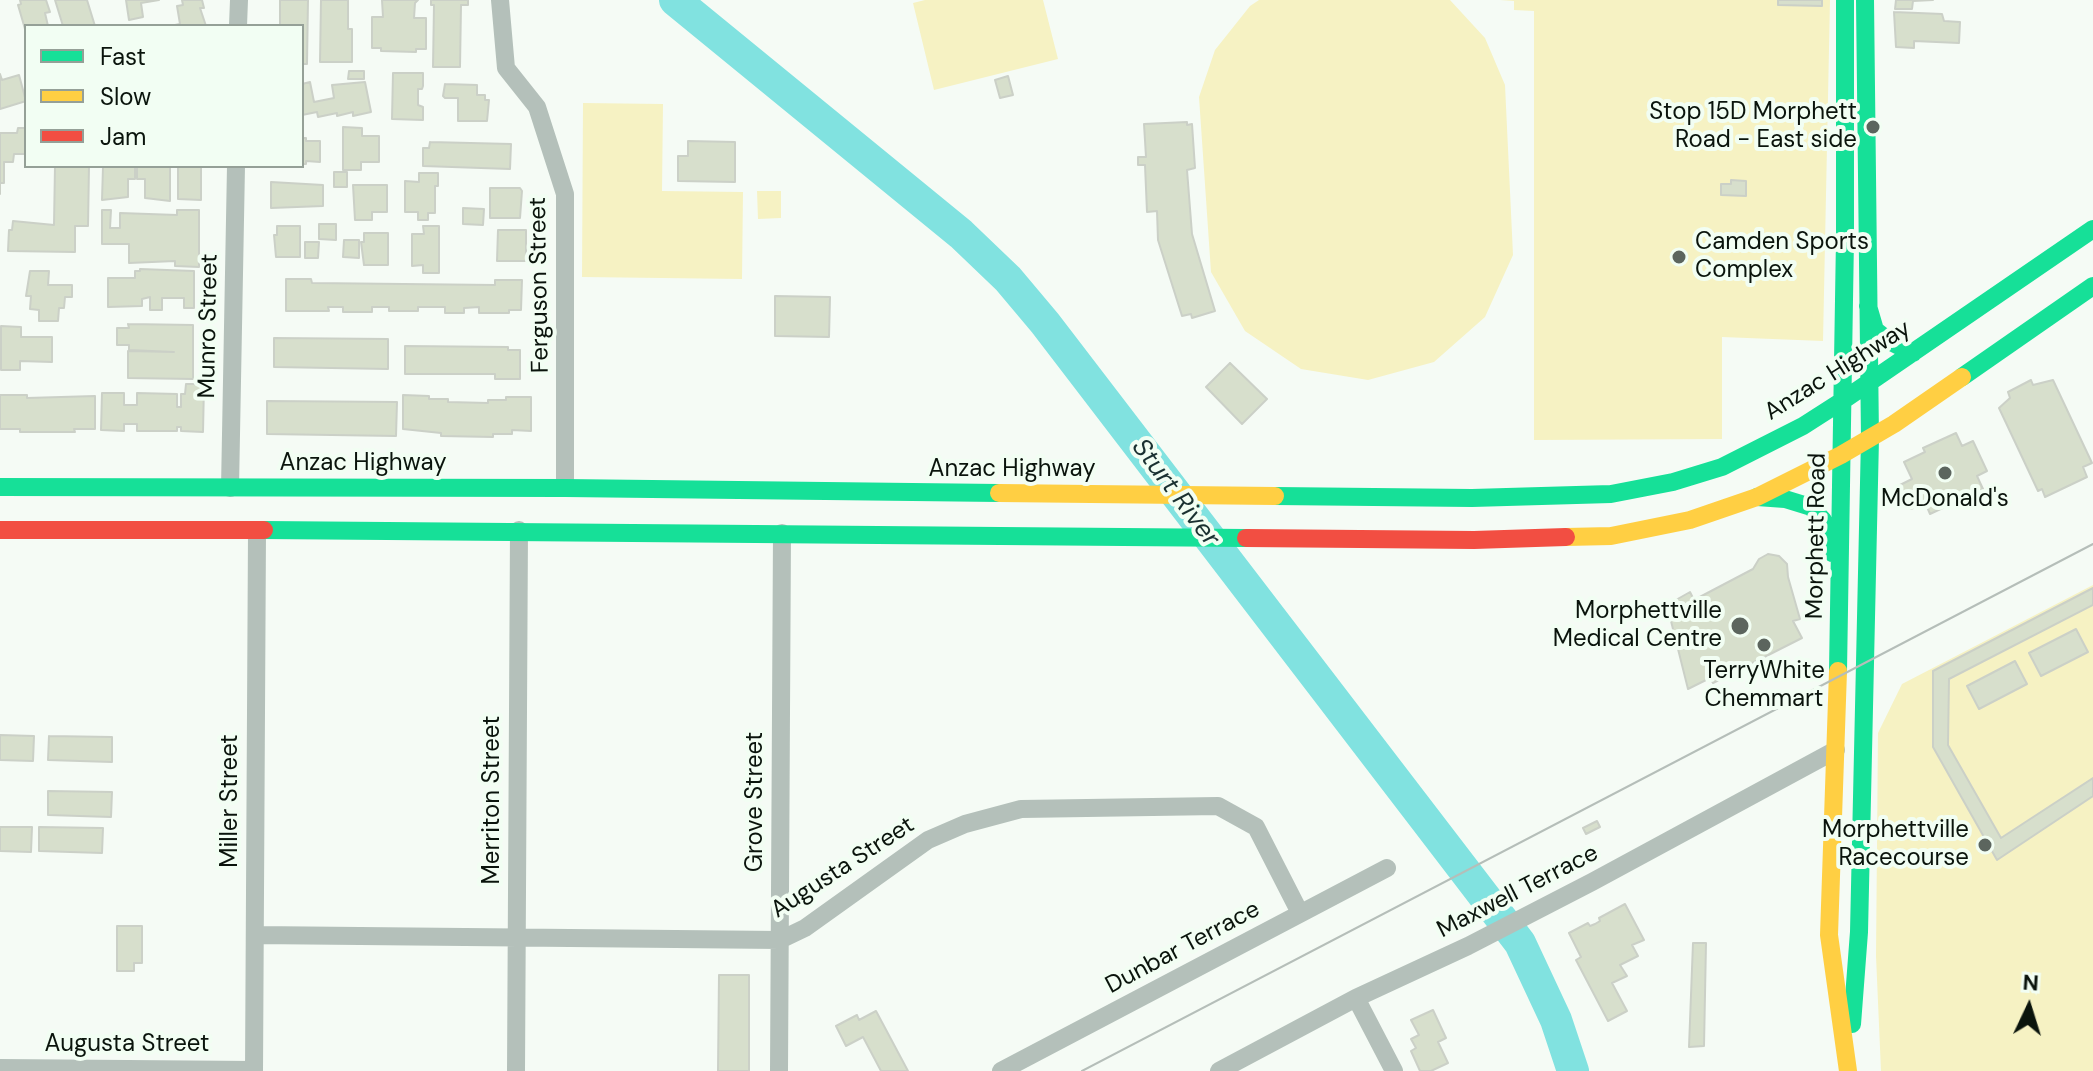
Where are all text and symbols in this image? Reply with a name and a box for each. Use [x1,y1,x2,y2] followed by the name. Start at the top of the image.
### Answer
[24,24,304,168] legend
[100,41,146,72] text: Fast
[100,81,151,112] text: Slow
[1649,99,1857,155] place label: Stop 15D Morphett Road - East side
[1864,118,1882,136] marker: Stop 15D Morphett Road - East side
[100,121,146,152] text: Jam
[524,197,556,373] street label: Ferguson Street
[1695,229,1869,285] place label: Camden Sports Complex
[1670,248,1688,266] marker: Camden Sports Complex
[193,253,225,399] street label: Munro Street
[1760,315,1916,427] street label: Anzac Highway
[1124,433,1226,553] water label: Sturt River
[279,450,447,478] street label: Anzac Highway
[1801,453,1833,619] street label: Morphett Road
[928,456,1096,484] street label: Anzac Highway
[1936,464,1954,482] marker: McDonald's
[1881,486,2009,514] place label: McDonald's
[1553,598,1722,654] place label: Morphettville Medical Centre
[1729,615,1751,637] marker: Morphettville Medical Centre
[1755,636,1773,654] marker: TerryWhite Chemmart
[1703,658,1825,714] place label: TerryWhite Chemmart
[479,716,507,884] street label: Merriton Street
[742,732,770,872] street label: Grove Street
[217,734,245,868] street label: Miller Street
[766,811,920,925] street label: Augusta Street
[1822,817,1969,873] place label: Morphettville Racecourse
[1976,836,1994,854] marker: Morphettville Racecourse
[1433,839,1603,945] street label: Maxwell Terrace
[1101,895,1265,1001] street label: Dunbar Terrace
[1989,967,2069,1047] north arrow
[2022,968,2040,998] text: N
[45,1031,209,1059] street label: Augusta Street

